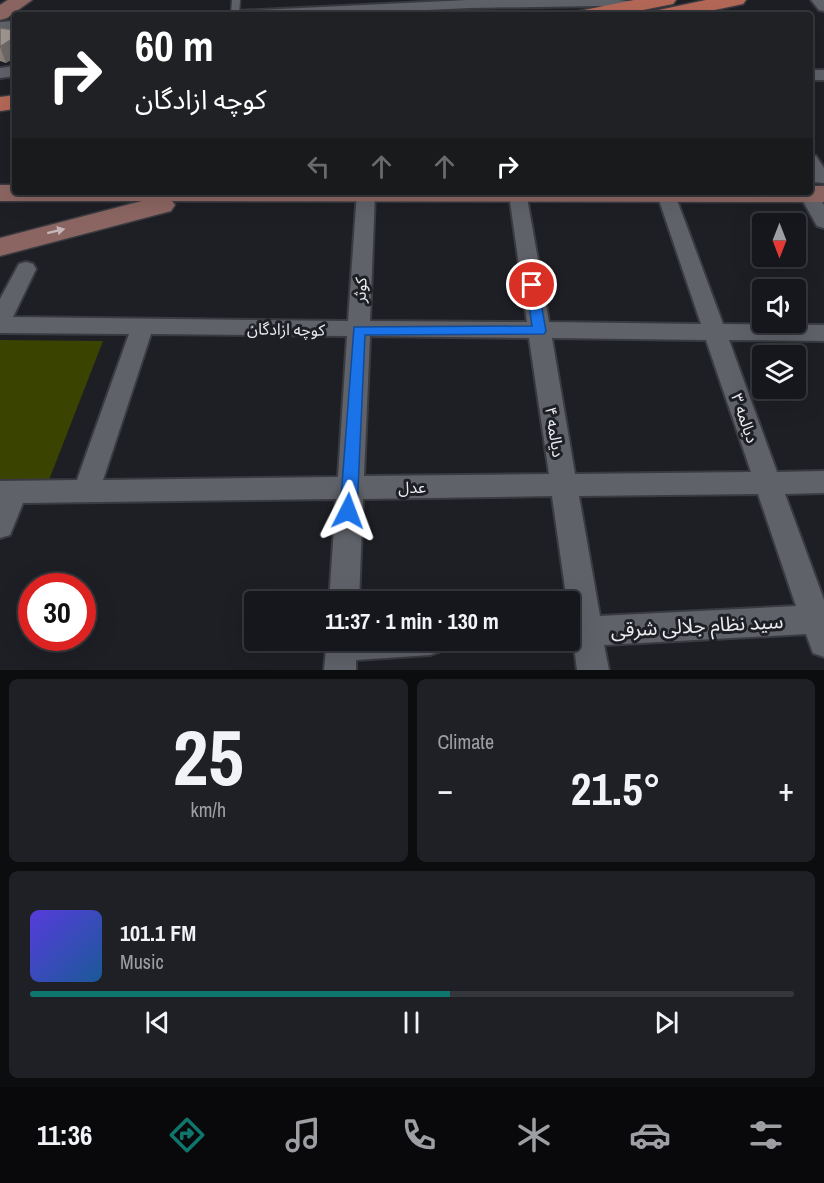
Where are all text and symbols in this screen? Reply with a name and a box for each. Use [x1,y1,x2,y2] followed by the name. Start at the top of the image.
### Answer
[135,18,214,74] text: 60 m
[36,36,114,114] icon: right
[135,81,267,117] text: کوچه ازادگان
[302,150,335,183] icon: left
[365,150,398,183] icon: ahead
[428,150,461,183] icon: ahead
[491,150,524,183] icon: right
[752,213,806,267] north arrow
[752,213,806,399] map controls
[47,226,65,236] one-way arrow
[506,259,557,310] pin
[515,268,548,301] icon: arrive
[348,276,372,304] street label: کوثر
[752,279,806,333] button: sound
[247,317,326,341] street label: کوچه ازادگان
[752,345,806,399] button: layers
[726,390,764,446] street label: دیالمه ۳
[540,405,570,459] street label: دیالمه ۴
[398,476,426,498] street label: عدل
[316,479,380,543] position arrow
[18,573,96,651] speed limit sign: 30
[325,606,499,636] text: 11:37 · 1 min · 130 m
[610,607,784,645] street label: سید نظام جلالی شرقی
[173,704,244,809] text: 25
[438,728,494,755] text: Climate
[571,758,661,819] text: 21.5°
[438,767,453,811] text: −
[778,767,794,811] text: +
[190,796,226,823] text: km/h
[120,918,196,948] text: 101.1 FM
[120,948,164,975] text: Music
[141,1006,174,1039] icon: previous
[395,1006,428,1039] icon: pause
[650,1006,683,1039] icon: next
[166,1114,208,1156] icon: directions
[282,1114,324,1156] icon: music
[398,1114,440,1156] icon: phone
[513,1114,555,1156] icon: climate
[629,1114,671,1156] icon: car
[745,1114,787,1156] icon: filters
[37,1117,92,1153] text: 11:36

